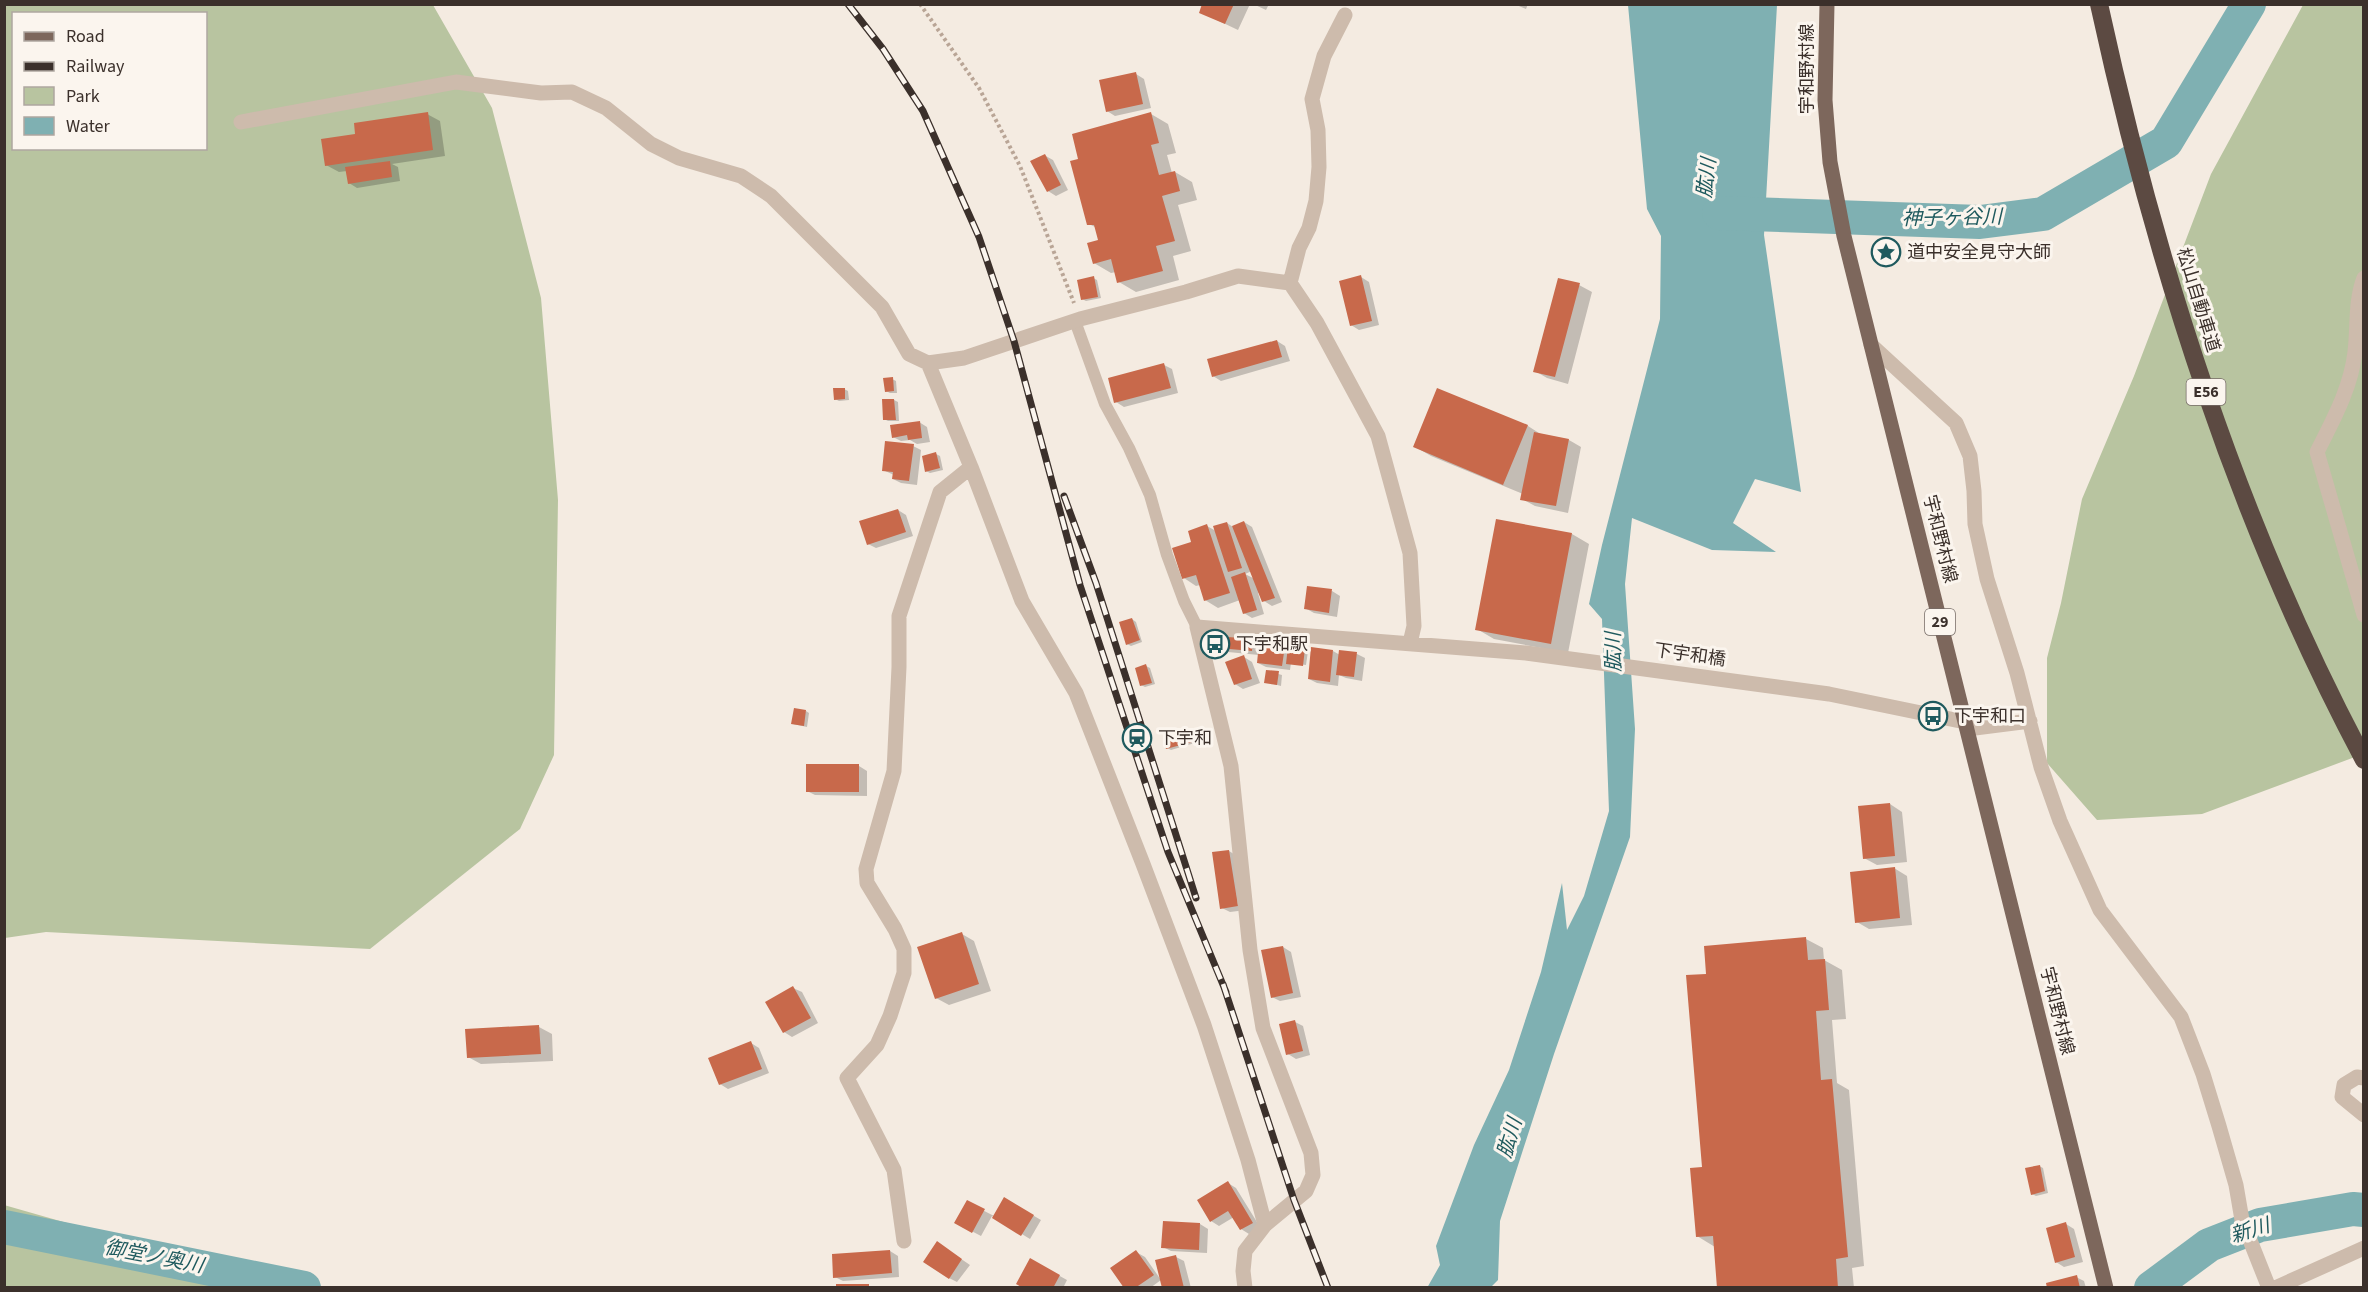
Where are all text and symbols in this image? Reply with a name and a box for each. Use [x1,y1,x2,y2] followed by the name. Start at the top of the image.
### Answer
[12,12,207,150] legend
[66,24,105,49] text: Road
[1795,24,1820,114] street label: 宇和野村線
[66,54,125,79] text: Railway
[66,84,100,109] text: Park
[66,114,110,139] text: Water
[1691,154,1724,200] water label: 肱川
[1902,203,2004,233] water label: 神子ヶ谷川
[1870,236,1902,268] place icon: 道中安全見守大師
[1907,240,2051,265] place label: 道中安全見守大師
[2170,245,2226,355] street label: 松山自動車道
[2186,379,2226,405] road number: E56
[1917,492,1963,586] street label: 宇和野村線
[1925,609,1955,635] road number: 29
[1199,628,1231,660] bus stop icon: 下宇和駅
[1600,630,1628,672] water label: 肱川
[1236,632,1308,657] place label: 下宇和駅
[1653,638,1727,672] street label: 下宇和橋
[1917,700,1949,732] bus stop icon: 下宇和口
[1954,704,2026,729] place label: 下宇和口
[1121,722,1153,754] station icon: 下宇和
[1158,726,1212,751] place label: 下宇和
[2034,964,2080,1058] street label: 宇和野村線
[1491,1113,1530,1161] water label: 肱川
[2227,1211,2275,1250] water label: 新川
[102,1234,208,1281] water label: 御堂ノ奥川

